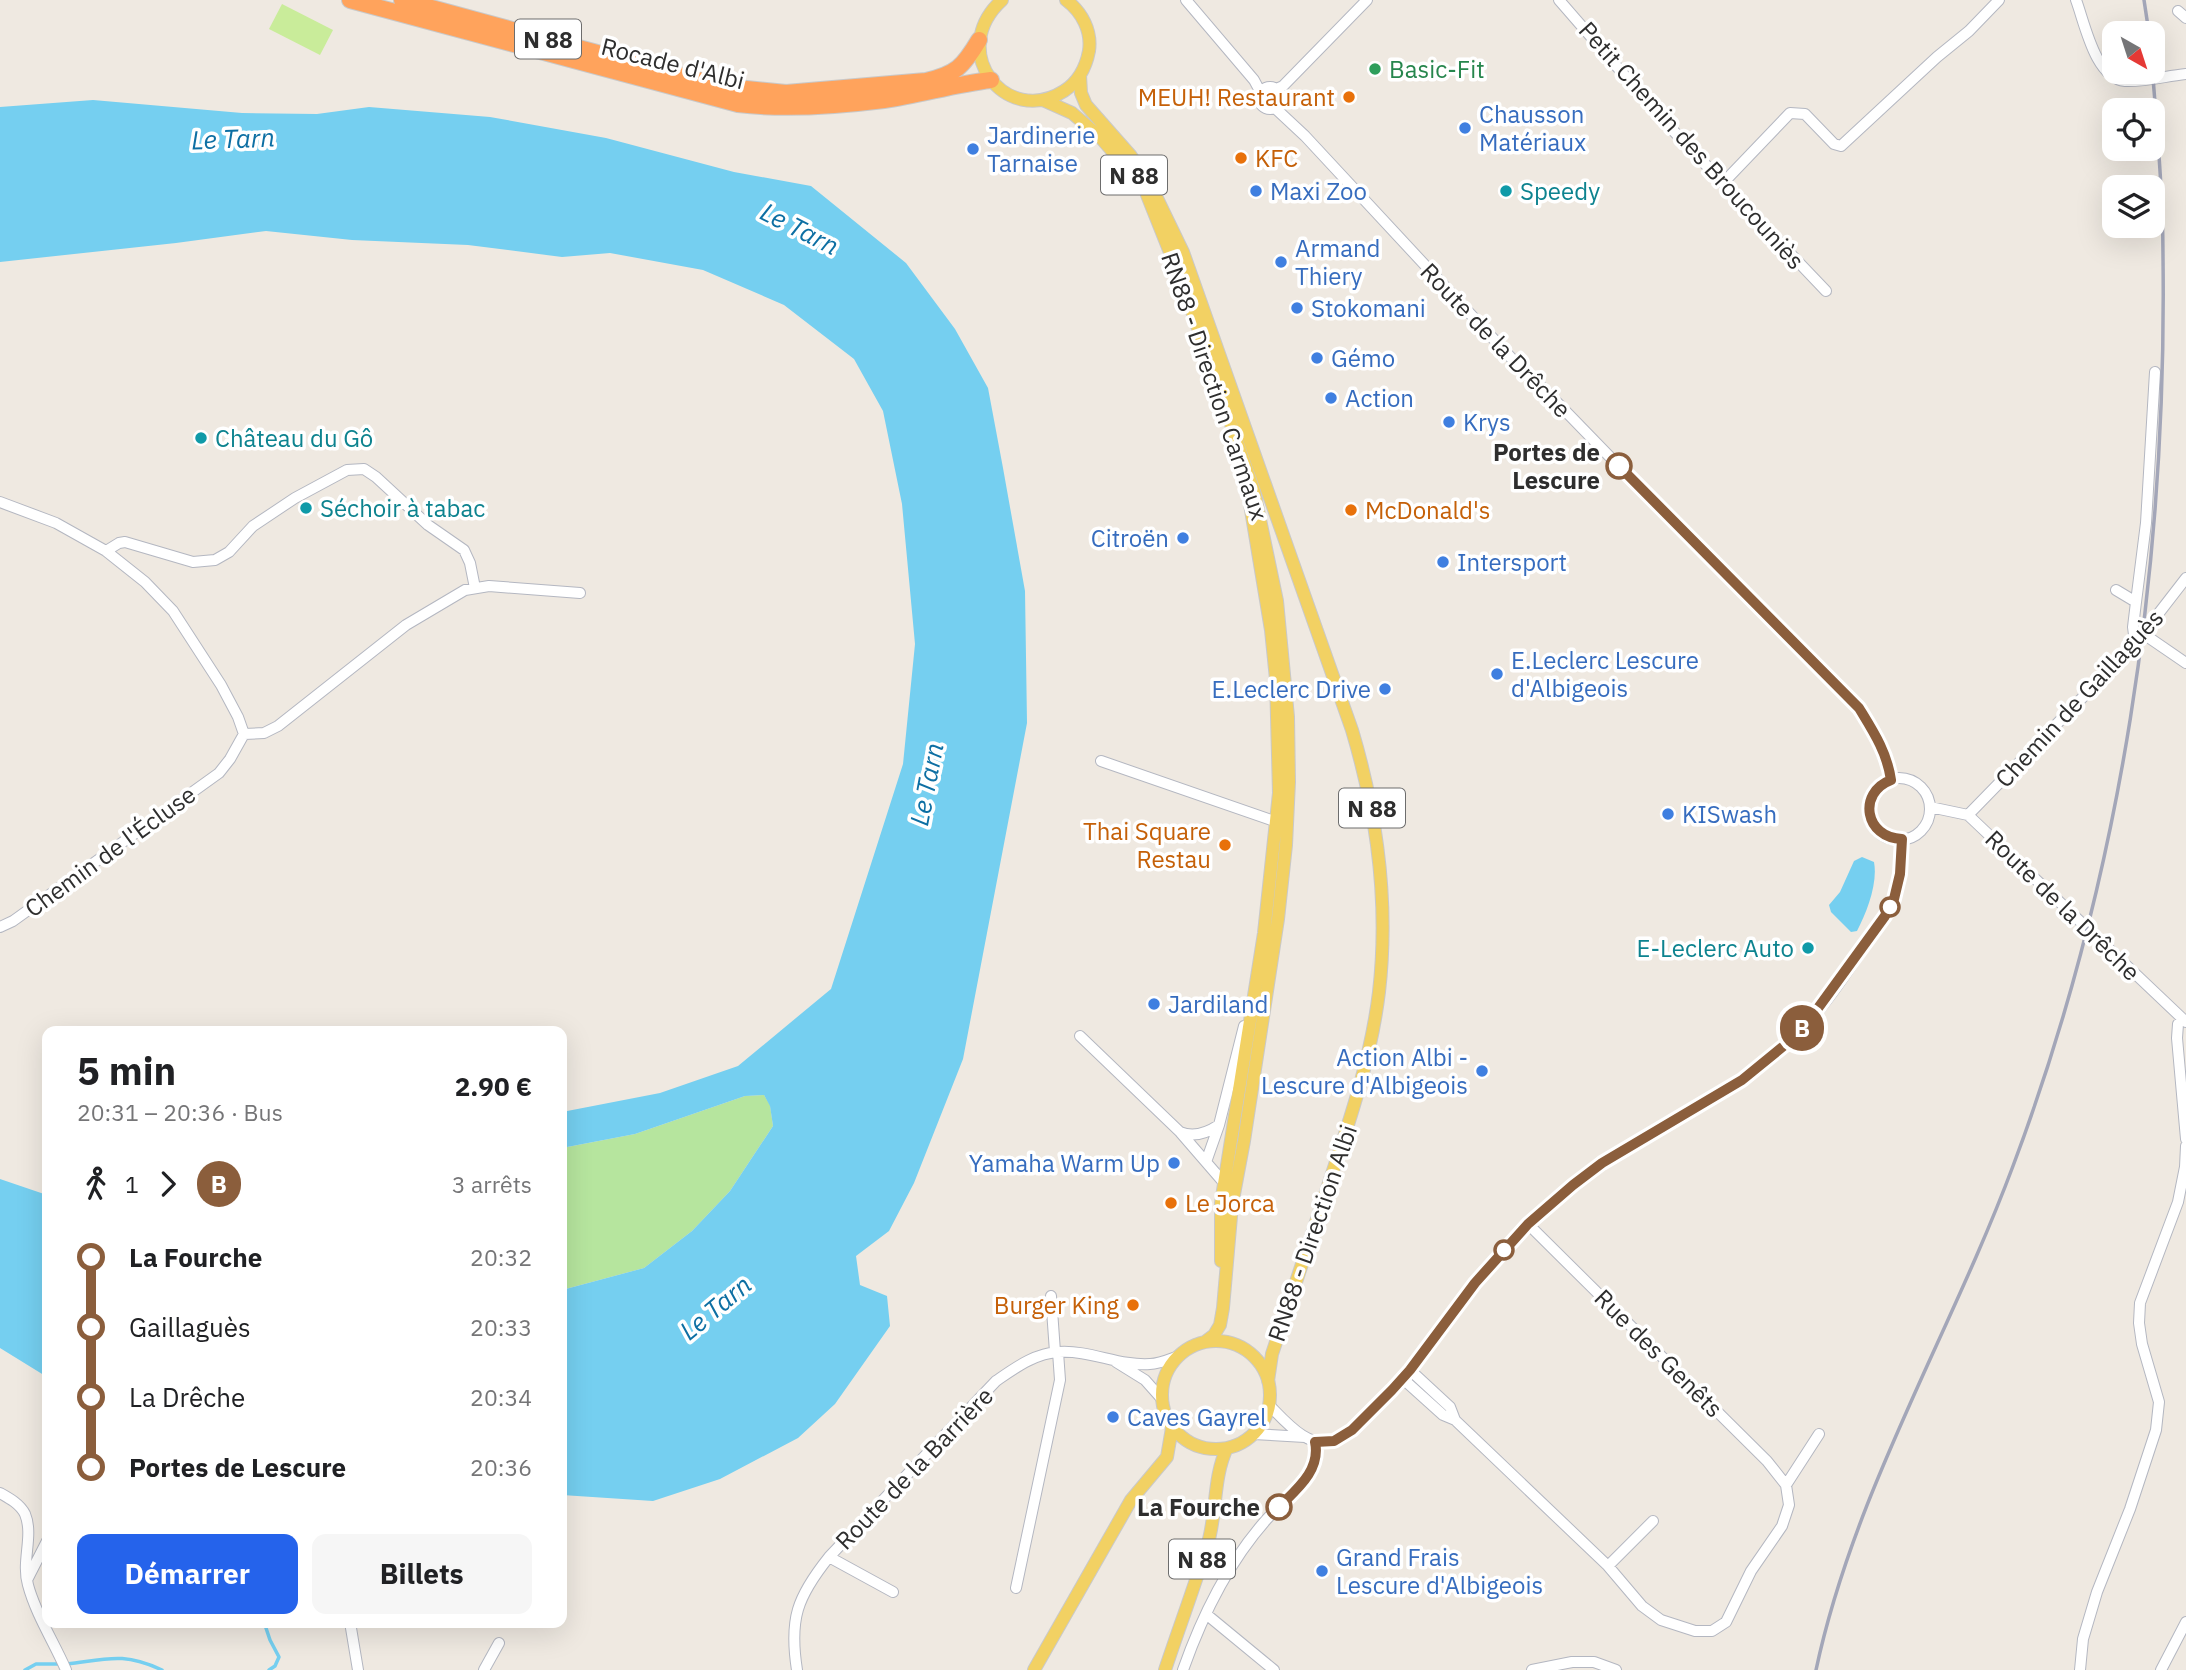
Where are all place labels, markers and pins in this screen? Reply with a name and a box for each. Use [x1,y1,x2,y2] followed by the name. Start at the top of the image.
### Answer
[1389,53,1485,85] place label: Basic-Fit
[1367,61,1383,77] marker: Basic-Fit
[1138,81,1335,113] place label: MEUH! Restaurant
[1341,89,1357,105] marker: MEUH! Restaurant
[1479,98,1586,158] place label: Chausson Matériaux
[987,119,1095,179] place label: Jardinerie Tarnaise
[1457,120,1473,136] marker: Chausson Matériaux
[965,141,981,157] marker: Jardinerie Tarnaise
[1255,142,1298,174] place label: KFC
[1233,150,1249,166] marker: KFC
[1270,175,1367,207] place label: Maxi Zoo
[1520,175,1600,207] place label: Speedy
[1248,183,1264,199] marker: Maxi Zoo
[1498,183,1514,199] marker: Speedy
[1295,232,1381,292] place label: Armand Thiery
[1273,254,1289,270] marker: Armand Thiery
[1311,292,1426,324] place label: Stokomani
[1289,300,1305,316] marker: Stokomani
[1331,342,1395,374] place label: Gémo
[1309,350,1325,366] marker: Gémo
[1345,382,1414,414] place label: Action
[1323,390,1339,406] marker: Action
[1463,406,1511,438] place label: Krys
[1441,414,1457,430] marker: Krys
[215,422,373,454] place label: Château du Gô
[193,430,209,446] marker: Château du Gô
[1493,436,1600,496] place label: Portes de Lescure
[1606,453,1632,479] marker: Portes de Lescure
[320,492,485,524] place label: Séchoir à tabac
[1365,494,1491,526] place label: McDonald's
[298,500,314,516] marker: Séchoir à tabac
[1343,502,1359,518] marker: McDonald's
[1091,522,1169,554] place label: Citroën
[1175,530,1191,546] marker: Citroën
[1457,546,1567,578] place label: Intersport
[1435,554,1451,570] marker: Intersport
[1511,644,1699,704] place label: E.Leclerc Lescure d'Albigeois
[1489,666,1505,682] marker: E.Leclerc Lescure d'Albigeois
[1212,673,1371,705] place label: E.Leclerc Drive
[1377,681,1393,697] marker: E.Leclerc Drive
[1682,798,1777,830] place label: KISwash
[1660,806,1676,822] marker: KISwash
[1083,815,1211,875] place label: Thai Square Restau
[1217,837,1233,853] marker: Thai Square Restau
[1880,897,1900,917] unlabelled marker
[1636,932,1794,964] place label: E-Leclerc Auto
[1800,940,1816,956] marker: E-Leclerc Auto
[1168,988,1269,1020] place label: Jardiland
[1146,996,1162,1012] marker: Jardiland
[1261,1041,1468,1101] place label: Action Albi - Lescure d'Albigeois
[1474,1063,1490,1079] marker: Action Albi - Lescure d'Albigeois
[969,1147,1160,1179] place label: Yamaha Warm Up
[1166,1155,1182,1171] marker: Yamaha Warm Up
[1185,1187,1275,1219] place label: Le Jorca
[1163,1195,1179,1211] marker: Le Jorca
[1494,1240,1514,1260] unlabelled marker
[994,1289,1119,1321] place label: Burger King
[1125,1297,1141,1313] marker: Burger King
[1127,1401,1266,1433] place label: Caves Gayrel
[1105,1409,1121,1425] marker: Caves Gayrel
[1137,1491,1260,1523] place label: La Fourche
[1266,1494,1292,1520] marker: La Fourche
[1336,1541,1543,1601] place label: Grand Frais Lescure d'Albigeois
[1314,1563,1330,1579] marker: Grand Frais Lescure d'Albigeois

